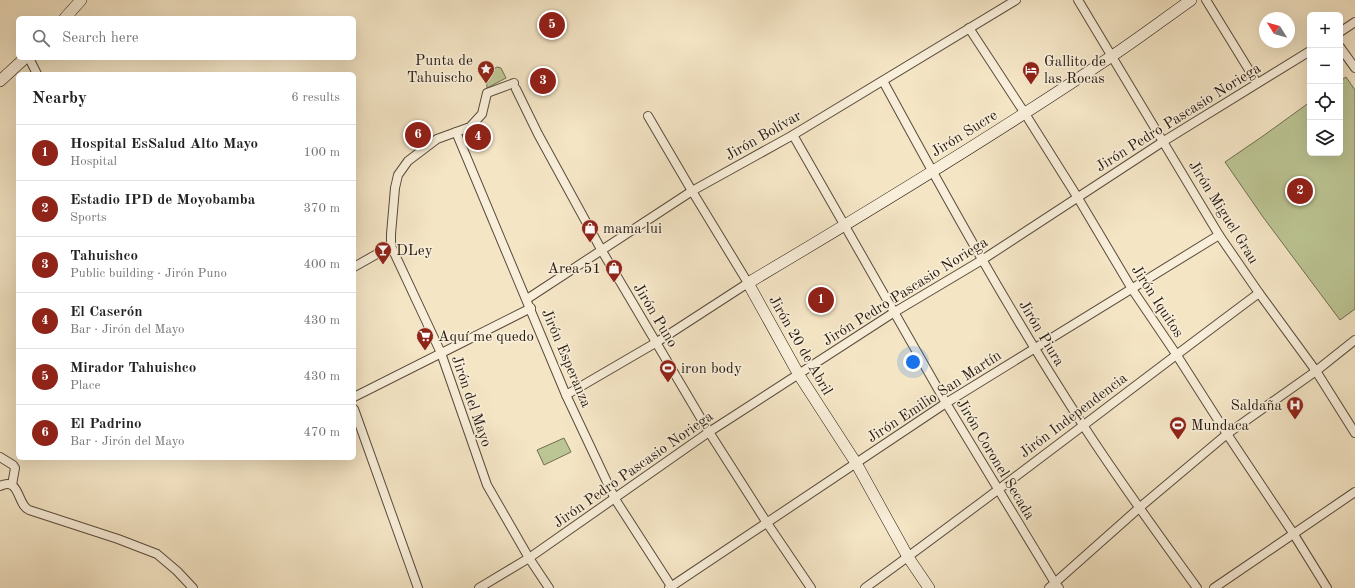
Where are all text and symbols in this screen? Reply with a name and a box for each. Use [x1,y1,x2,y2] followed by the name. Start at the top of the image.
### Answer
[539,10,565,40] pin: 5
[1259,12,1295,48] north arrow
[1307,12,1343,156] map controls
[1307,12,1343,48] button: +
[16,16,356,60] search box
[30,27,52,49] icon: search
[62,31,139,46] text: Search here
[1307,48,1343,84] button: −
[407,54,473,86] place label: Punta de Tahuischo
[1044,55,1106,87] place label: Gallito de las Rocas
[476,59,496,84] place icon: Punta de Tahuischo
[1021,60,1041,85] hotel icon: Gallito de las Rocas
[1094,61,1264,175] street label: Jirón Pedro Pascasio Noriega
[530,66,556,96] pin: 3
[1307,84,1343,120] button: locate
[32,90,87,107] text: Nearby
[291,91,340,104] text: 6 results
[929,108,1001,160] street label: Jirón Sucre
[723,109,804,164] street label: Jirón Bolívar
[405,120,431,150] pin: 6
[1307,120,1343,156] button: layers
[465,122,491,152] pin: 4
[70,137,258,152] text: Hospital EsSalud Alto Mayo
[41,146,49,159] text: 1
[303,146,340,159] text: 100 m
[70,155,117,168] text: Hospital
[1185,159,1260,267] street label: Jirón Miguel Grau
[1287,176,1313,206] pin: 2
[70,193,255,208] text: Estadio IPD de Moyobamba
[41,202,49,215] text: 2
[303,202,340,215] text: 370 m
[70,211,107,224] text: Sports
[580,218,600,243] shop icon: mama lui
[603,222,662,237] place label: mama lui
[821,235,991,349] street label: Jirón Pedro Pascasio Noriega
[373,240,393,265] bar icon: DLey
[396,244,433,259] place label: DLey
[70,249,138,264] text: Tahuishco
[41,258,49,271] text: 3
[303,258,340,271] text: 400 m
[604,258,624,283] shop icon: Area 51
[547,262,601,277] place label: Area 51
[1128,263,1186,341] street label: Jirón Iquitos
[70,267,227,280] text: Public building · Jirón Puno
[630,281,680,350] street label: Jirón Puno
[808,285,834,315] pin: 1
[765,294,834,398] street label: Jirón 20 de Abril
[1015,298,1066,370] street label: Jirón Piura
[70,305,143,320] text: El Caserón
[538,307,593,410] street label: Jirón Esperanza
[41,314,49,327] text: 4
[303,314,340,327] text: 430 m
[70,323,184,336] text: Bar · Jirón del Mayo
[415,326,435,351] supermarket icon: Aquí me quedo
[438,330,534,345] place label: Aquí me quedo
[865,348,1005,446] street label: Jirón Emilio San Martín
[903,352,923,372] your location
[448,354,493,449] street label: Jirón del Mayo
[658,358,678,383] sports icon: iron body
[70,361,196,376] text: Mirador Tahuishco
[681,362,742,377] place label: iron body
[41,370,49,383] text: 5
[303,370,340,383] text: 430 m
[1017,371,1131,461] street label: Jirón Independencia
[70,379,100,392] text: Place
[1285,395,1305,420] hospital icon: Saldaña
[953,397,1037,523] street label: Jirón Coronel Secada
[1230,399,1283,414] place label: Saldaña
[551,409,717,531] street label: Jirón Pedro Pascasio Noriega
[1168,415,1188,440] sports icon: Mundaca
[70,417,142,432] text: El Padrino
[1191,419,1249,434] place label: Mundaca
[41,426,49,439] text: 6
[303,426,340,439] text: 470 m
[70,435,184,448] text: Bar · Jirón del Mayo

